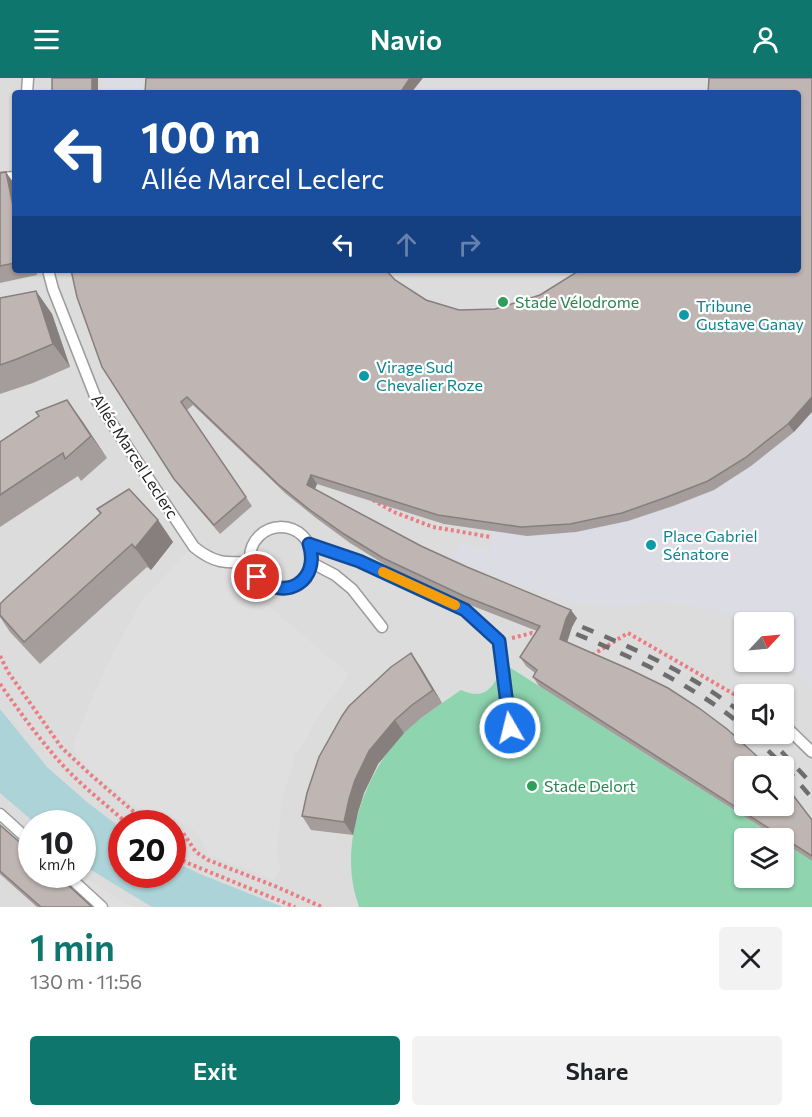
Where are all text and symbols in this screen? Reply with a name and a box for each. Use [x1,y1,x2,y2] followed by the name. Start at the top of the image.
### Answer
[30,23,63,56] icon: menu
[370,23,442,56] text: Navio
[749,23,782,56] icon: person
[141,110,261,162] text: 100 m
[42,114,120,192] icon: left
[141,162,384,195] text: Allée Marcel Leclerc
[327,228,360,261] icon: left
[390,228,423,261] icon: ahead
[453,228,486,261] icon: right
[515,292,639,311] place label: Stade Vélodrome
[496,295,510,309] marker: Stade Vélodrome
[696,296,804,333] place label: Tribune Gustave Ganay
[677,308,691,322] marker: Tribune Gustave Ganay
[376,357,483,394] place label: Virage Sud Chevalier Roze
[357,369,371,383] marker: Virage Sud Chevalier Roze
[88,390,183,521] street label: Allée Marcel Leclerc
[663,526,757,563] place label: Place Gabriel Sénatore
[644,538,658,552] marker: Place Gabriel Sénatore
[231,551,282,602] pin
[240,560,273,593] icon: arrive
[734,612,794,672] north arrow
[734,612,794,888] map controls
[734,684,794,744] button: sound
[478,696,542,760] position arrow
[734,756,794,816] button: search
[544,776,636,795] place label: Stade Delort
[525,779,539,793] marker: Stade Delort
[108,810,186,888] speed limit sign: 20
[40,823,74,860] text: 10
[734,828,794,888] button: layers
[39,855,75,873] text: km/h
[30,924,115,968] text: 1 min
[719,927,782,990] button: close
[30,969,142,993] text: 130 m · 11:56
[30,1036,400,1105] button: Exit
[412,1036,782,1105] button: Share

